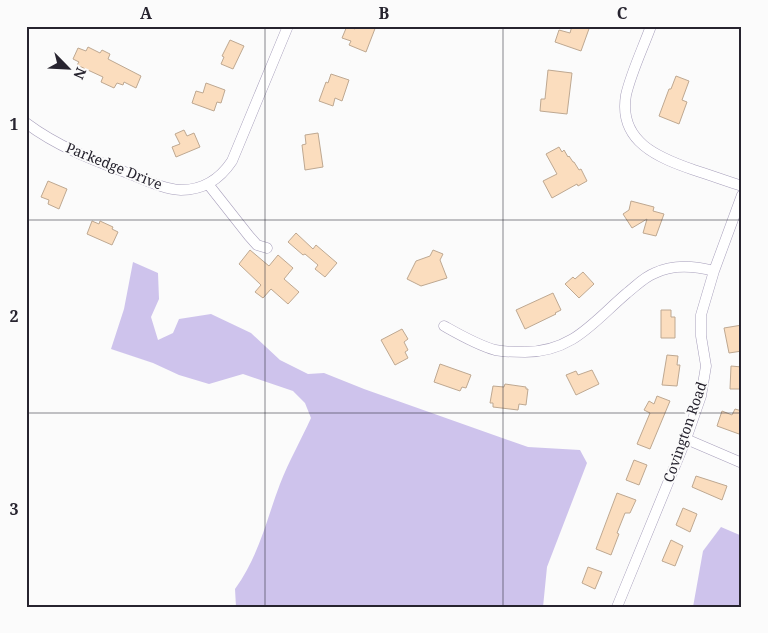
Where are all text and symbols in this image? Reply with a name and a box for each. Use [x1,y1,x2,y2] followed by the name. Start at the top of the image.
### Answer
[140,2,153,24] text: A
[379,2,390,24] text: B
[617,2,628,24] text: C
[42,42,92,92] north arrow
[69,65,91,82] text: N
[9,113,19,135] text: 1
[63,138,165,194] street label: Parkedge Drive
[9,305,19,327] text: 2
[658,379,711,485] street label: Covington Road
[9,498,19,520] text: 3

